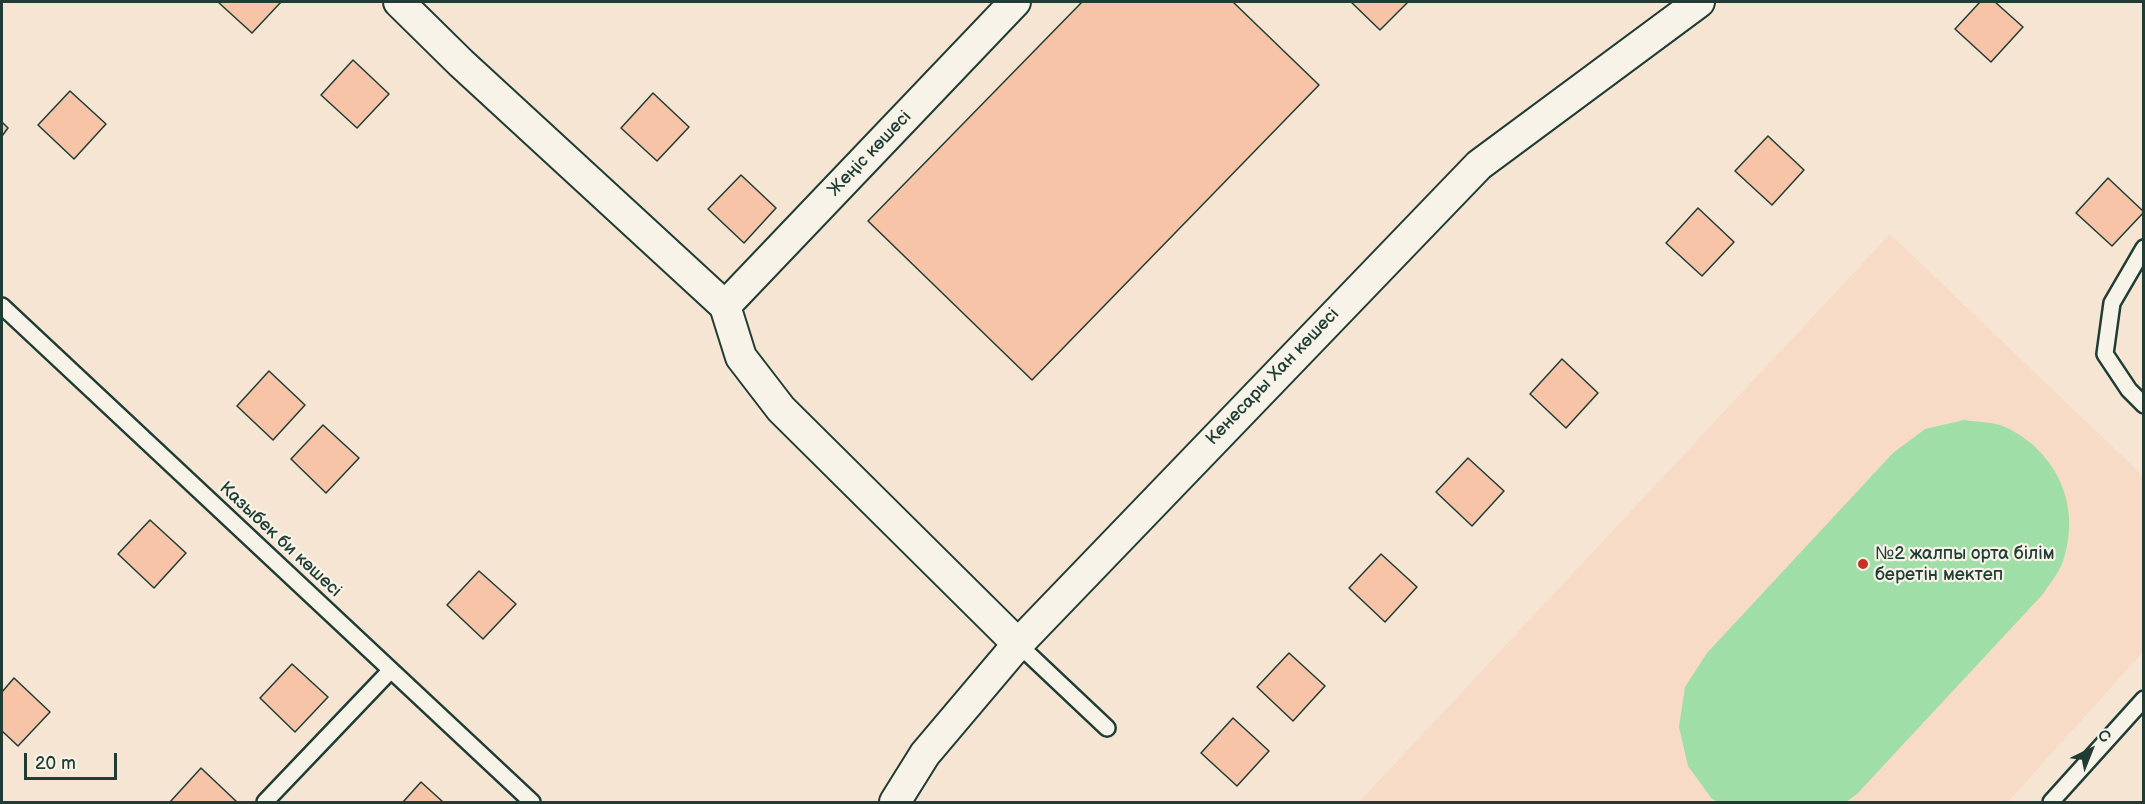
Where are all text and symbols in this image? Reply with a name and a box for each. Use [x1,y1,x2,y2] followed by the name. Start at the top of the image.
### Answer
[824,107,916,201] street label: Жеңіс көшесі
[1202,304,1344,450] street label: Кенесары Хан көшесі
[214,478,346,602] street label: Казыбек би көшесі
[1875,543,2055,586] place label: №2 жалпы орта білім беретін мектеп
[1856,557,1870,571] marker: №2 жалпы орта білім беретін мектеп
[2061,720,2121,780] north arrow
[2093,726,2114,747] text: С
[27,741,120,779] scale bar
[35,753,76,774] text: 20 m

